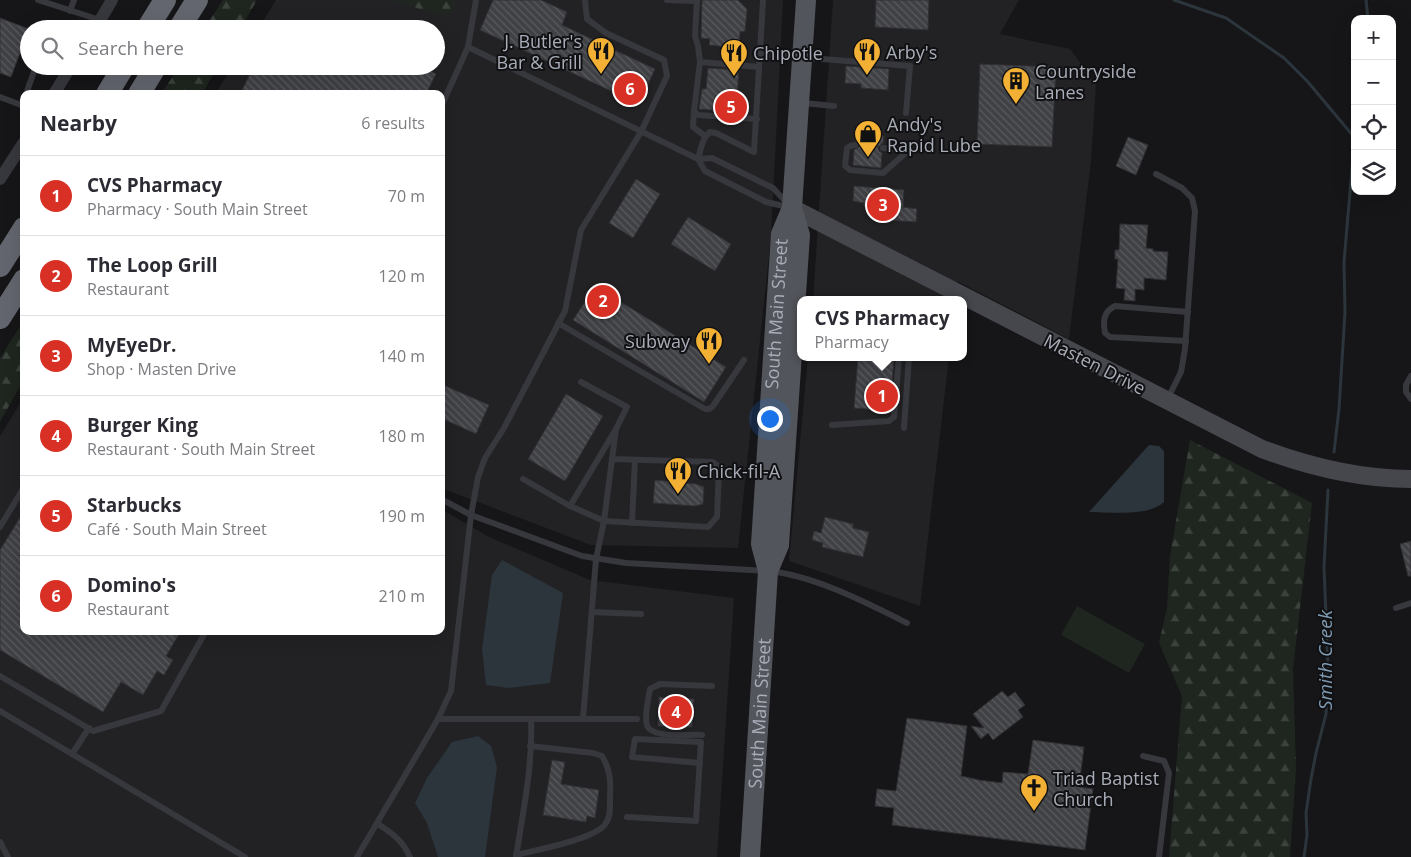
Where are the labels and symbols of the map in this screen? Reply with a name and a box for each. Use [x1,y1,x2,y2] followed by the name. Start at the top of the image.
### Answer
[496,29,582,74] place label: J. Butler's Bar & Grill
[586,36,616,75] restaurant icon: J. Butler's Bar & Grill
[852,37,882,76] restaurant icon: Arby's
[719,38,749,77] restaurant icon: Chipotle
[886,40,937,64] place label: Arby's
[753,41,823,65] place label: Chipotle
[1035,59,1136,104] place label: Countryside Lanes
[1001,66,1031,105] building icon: Countryside Lanes
[614,70,646,108] pin: 6
[715,88,747,126] pin: 5
[887,112,981,157] place label: Andy's Rapid Lube
[853,119,883,158] shop icon: Andy's Rapid Lube
[867,186,899,224] pin: 3
[759,238,793,390] street label: South Main Street
[587,282,619,320] pin: 2
[694,326,724,365] restaurant icon: Subway
[1040,328,1150,400] street label: Masten Drive
[625,329,691,353] place label: Subway
[866,377,898,415] pin: 1
[757,406,783,432] your location
[663,456,693,495] restaurant icon: Chick-fil-A
[697,459,781,483] place label: Chick-fil-A
[1312,609,1338,710] water label: Smith Creek
[742,637,776,789] street label: South Main Street
[660,693,692,731] pin: 4
[1053,766,1159,811] place label: Triad Baptist Church
[1019,773,1049,812] church icon: Triad Baptist Church

